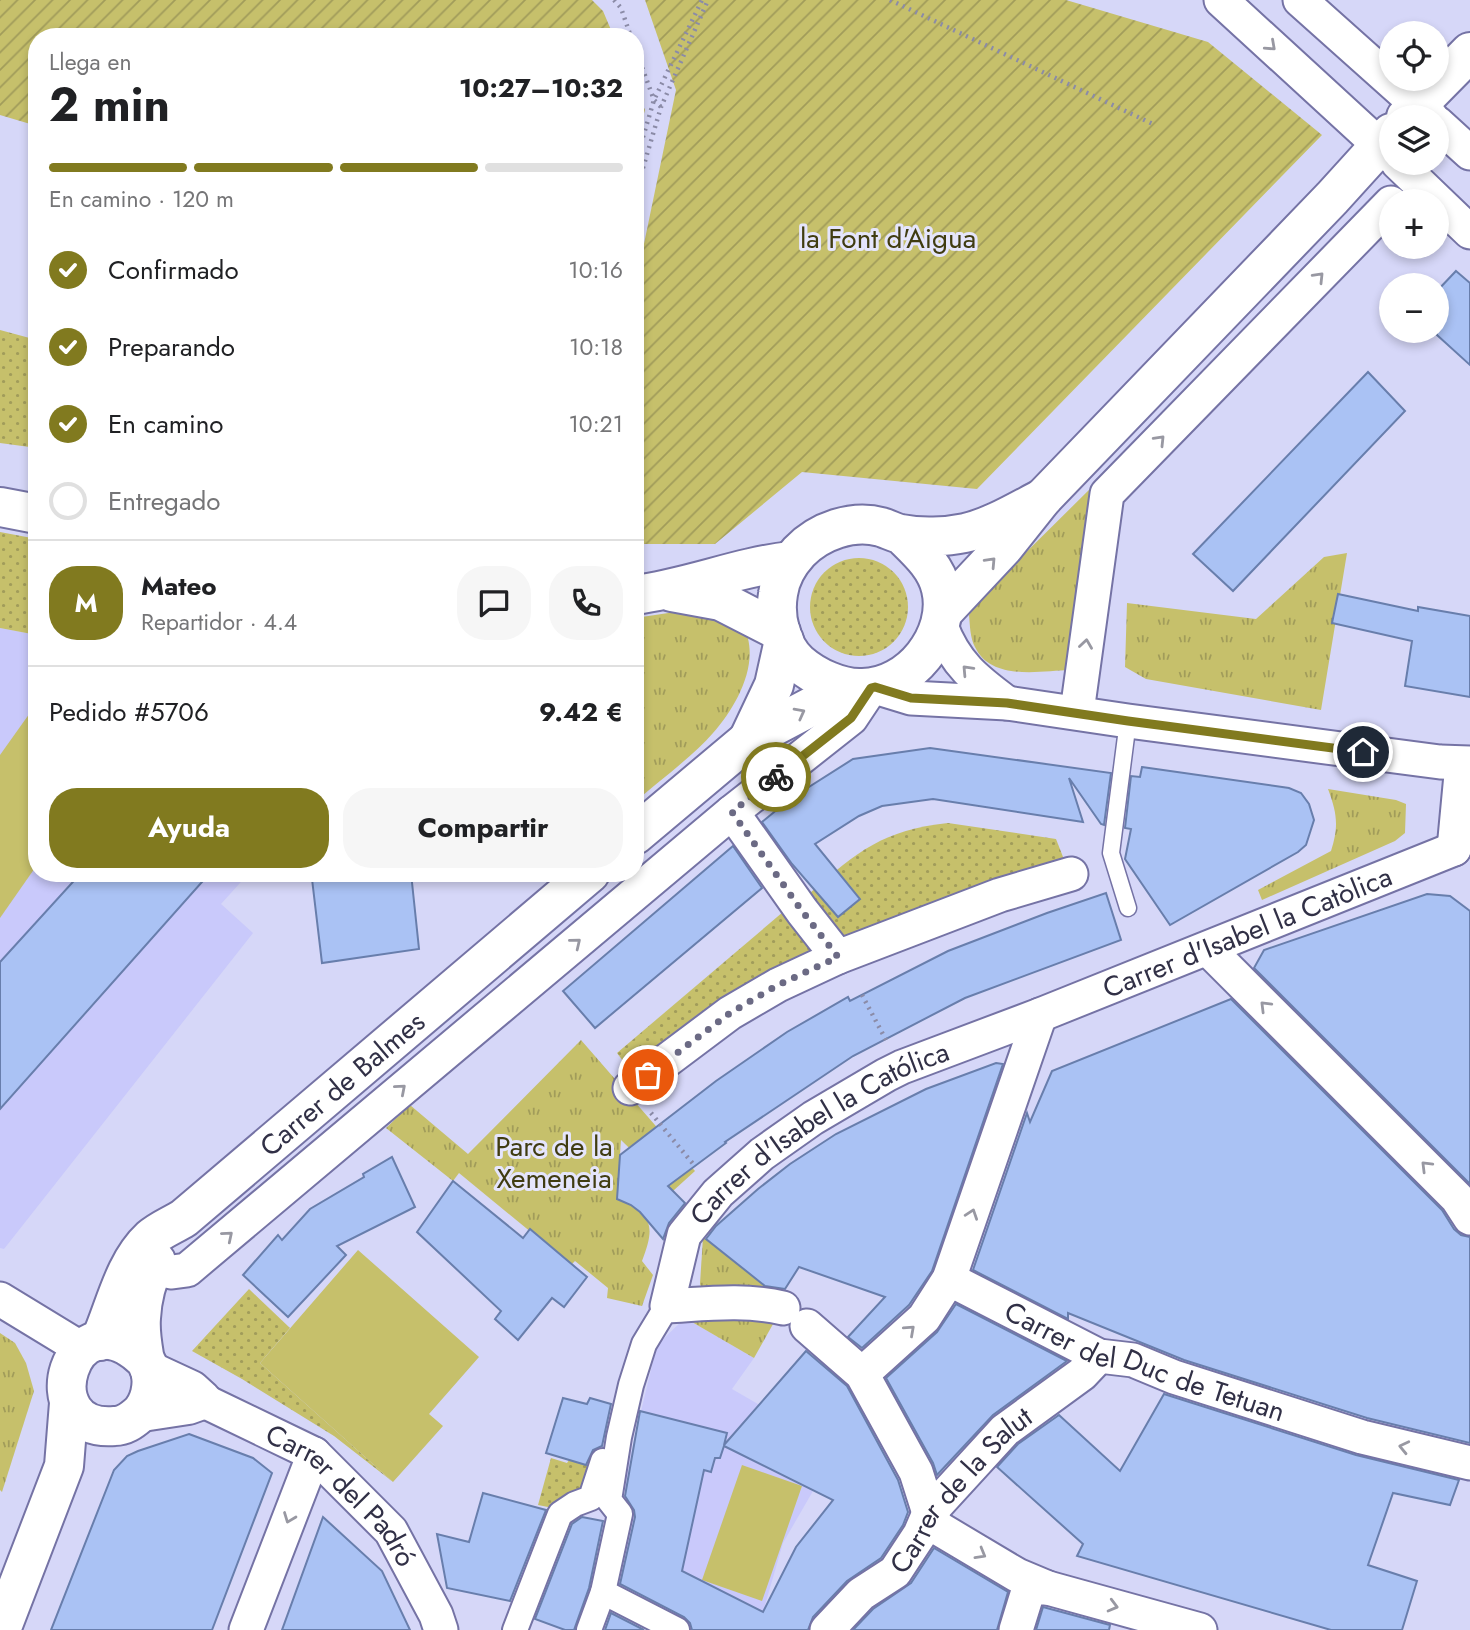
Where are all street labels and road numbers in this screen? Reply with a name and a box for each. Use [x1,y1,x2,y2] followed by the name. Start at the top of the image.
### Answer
[1097,856,1398,1009] street label: Carrer d'Isabel la Catòlica
[251,1002,434,1166] street label: Carrer de Balmes
[680,1031,955,1234] street label: Carrer d'Isabel la Católica
[997,1291,1290,1432] street label: Carrer del Duc de Tetuan
[879,1397,1041,1582] street label: Carrer de la Salut
[259,1414,426,1574] street label: Carrer del Padró

